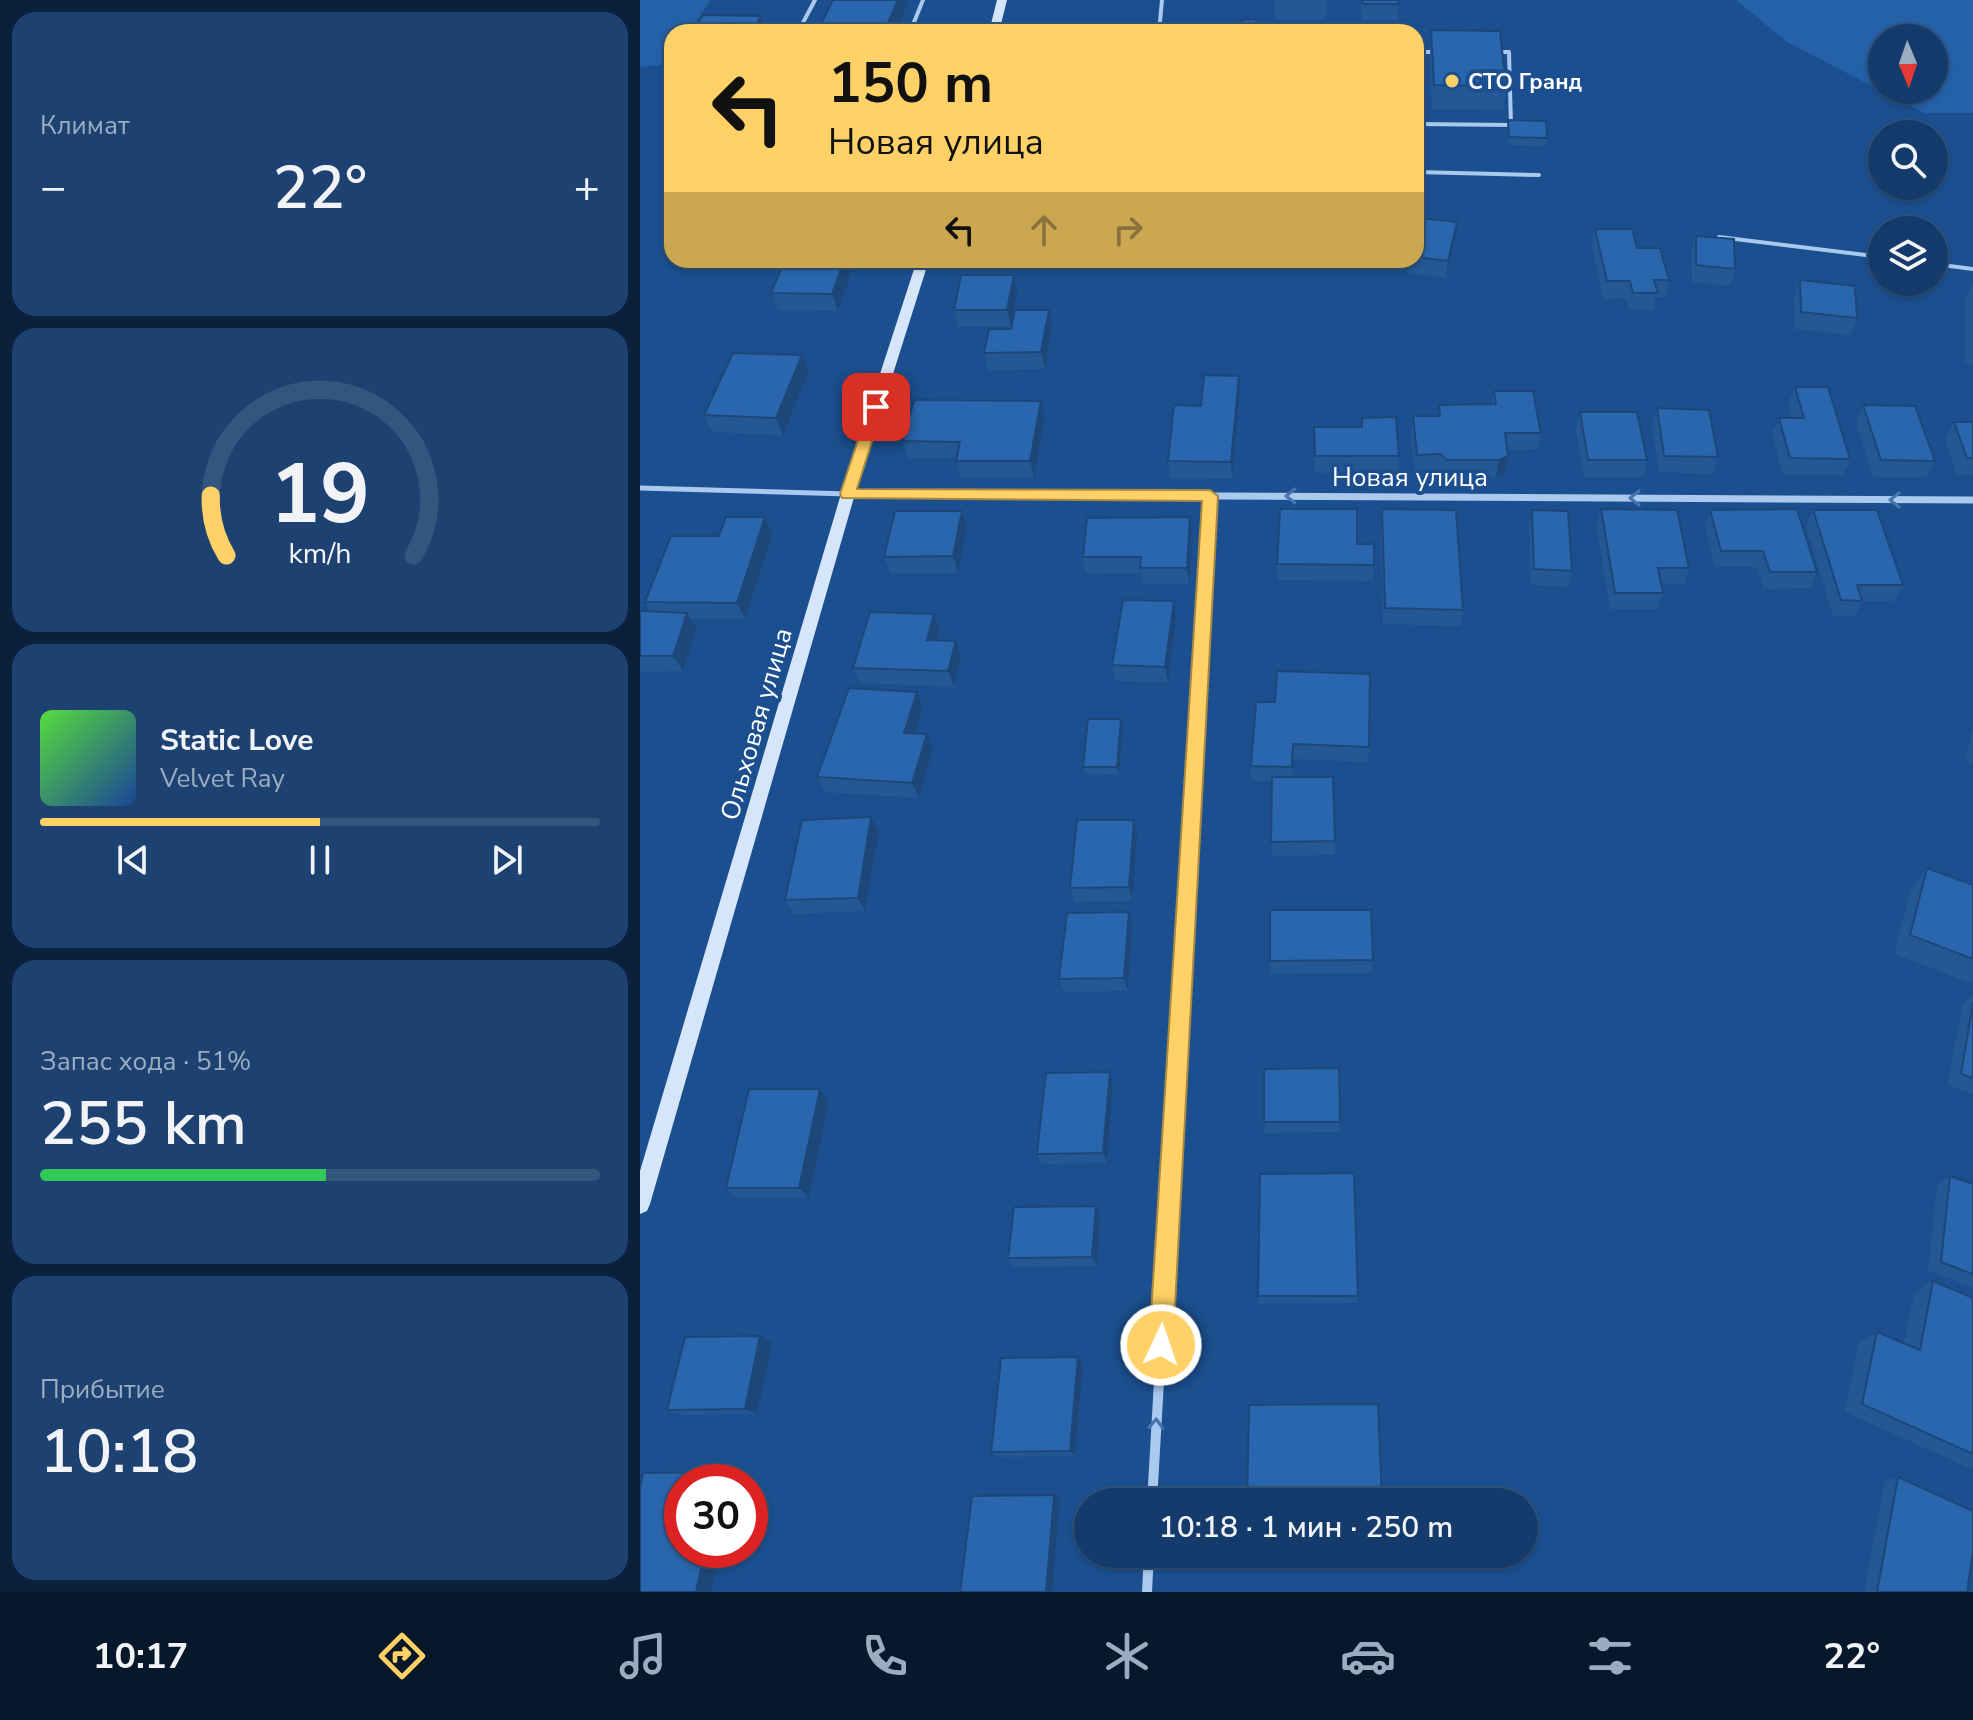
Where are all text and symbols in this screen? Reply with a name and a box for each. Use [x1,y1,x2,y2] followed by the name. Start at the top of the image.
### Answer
[1868,24,1948,104] north arrow
[1868,24,1948,296] map controls
[828,45,993,122] text: 150 m
[696,56,800,160] icon: left
[1468,67,1583,97] place label: СТО Гранд
[1443,72,1461,90] marker: СТО Гранд
[40,108,129,143] text: Климат
[828,118,1044,167] text: Новая улица
[1868,120,1948,200] button: search
[273,147,367,229] text: 22°
[40,158,66,218] text: −
[574,158,600,218] text: +
[938,208,982,252] icon: left
[1022,208,1066,252] icon: ahead
[1106,208,1150,252] icon: right
[1868,216,1948,296] button: layers
[842,373,910,441] pin
[854,385,898,429] icon: arrive
[270,438,370,551] text: 19
[1332,460,1488,495] street label: Новая улица
[1284,487,1297,505] one-way arrow
[1628,489,1641,507] one-way arrow
[1888,491,1901,508] one-way arrow
[289,534,351,573] text: km/h
[712,624,801,824] street label: Ольховая улица
[160,720,314,761] text: Static Love
[160,761,285,796] text: Velvet Ray
[111,838,155,882] icon: previous
[298,838,342,882] icon: pause
[485,838,529,882] icon: next
[40,1044,251,1079] text: Запас хода · 51%
[40,1083,247,1165] text: 255 km
[1119,1303,1203,1387] position arrow
[40,1372,165,1407] text: Прибытие
[40,1411,198,1493] text: 10:18
[1147,1417,1164,1430] one-way arrow
[664,1464,768,1568] speed limit sign: 30
[1159,1507,1453,1548] text: 10:18 · 1 мин · 250 m
[374,1628,430,1684] icon: directions
[615,1628,671,1684] icon: music
[857,1628,913,1684] icon: phone
[1099,1628,1155,1684] icon: climate
[1340,1628,1396,1684] icon: car
[1582,1628,1638,1684] icon: filters
[93,1632,188,1681] text: 10:17
[1823,1632,1880,1681] text: 22°

